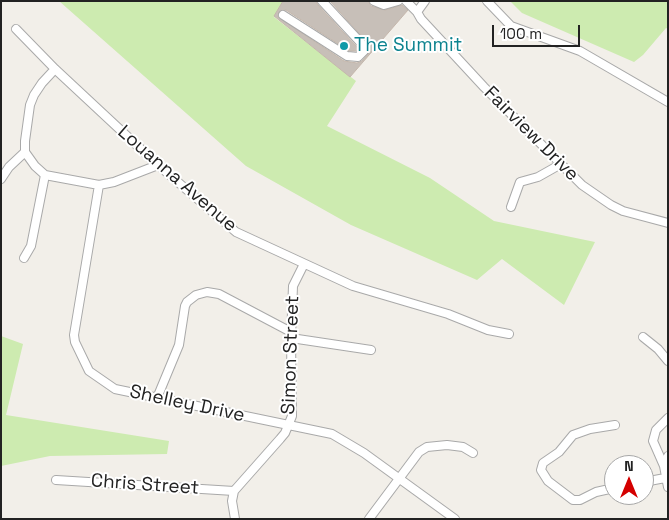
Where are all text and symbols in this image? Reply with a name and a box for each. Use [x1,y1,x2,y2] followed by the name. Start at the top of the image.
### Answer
[494,15,582,47] scale bar
[500,24,542,43] text: 100 m
[354,35,462,57] place label: The Summit
[338,40,350,52] marker: The Summit
[479,82,583,186] street label: Fairview Drive
[113,121,241,237] street label: Louanna Avenue
[278,295,304,415] street label: Simon Street
[127,381,247,427] street label: Shelley Drive
[604,455,654,505] north arrow
[624,457,634,475] text: N
[90,470,200,500] street label: Chris Street

